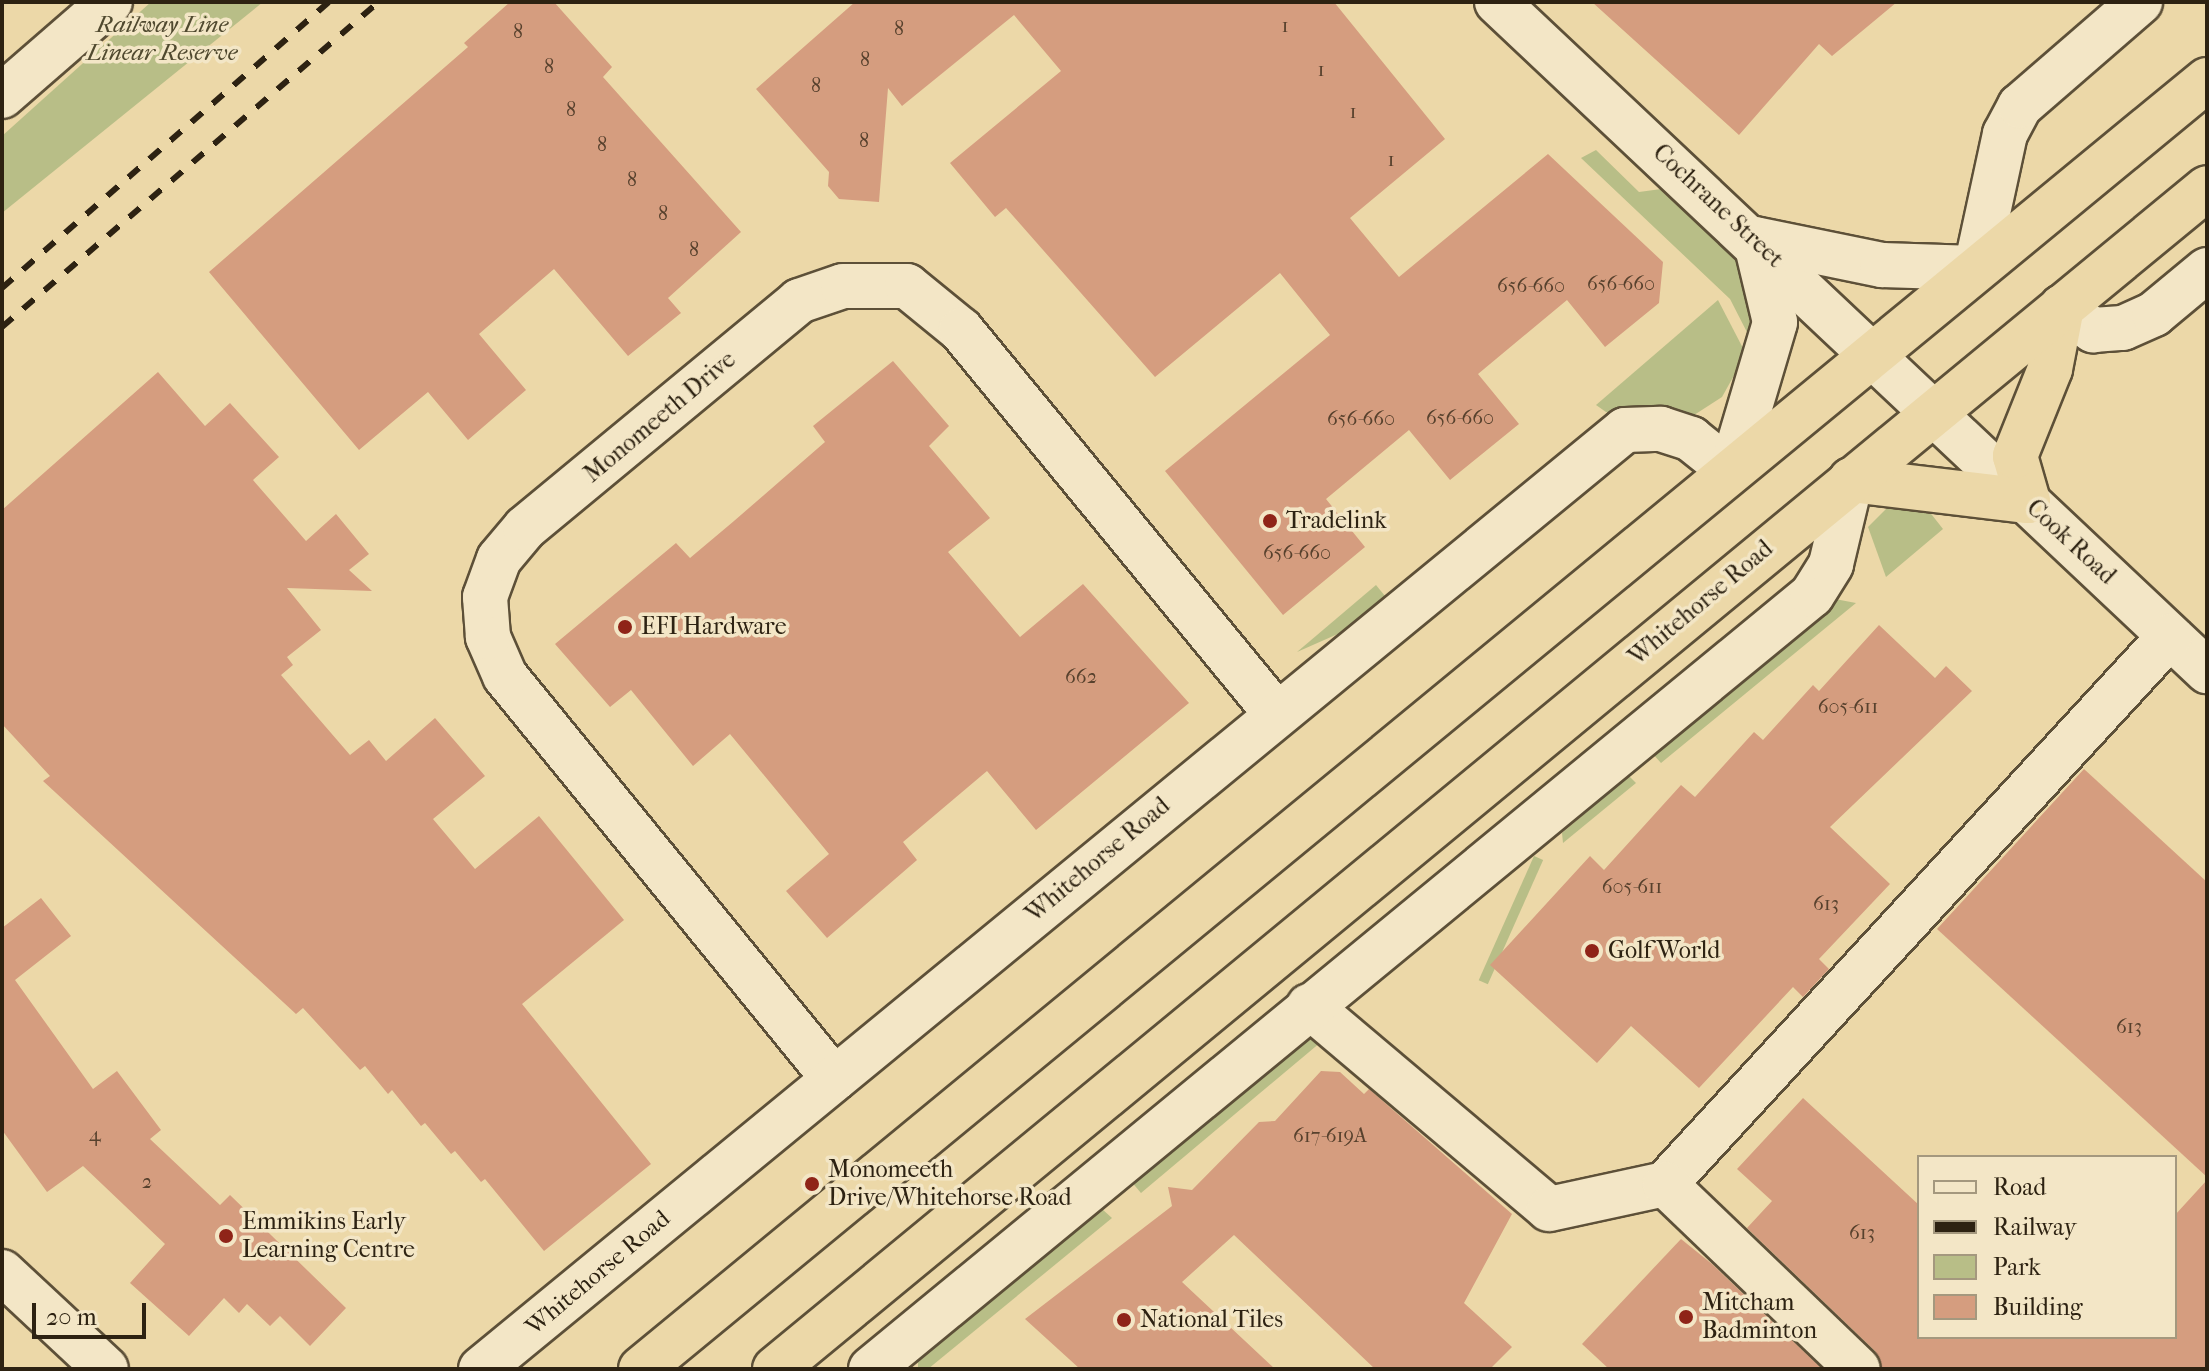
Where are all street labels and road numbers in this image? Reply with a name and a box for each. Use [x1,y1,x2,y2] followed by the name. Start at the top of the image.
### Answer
[1647,138,1789,274] street label: Cochrane Street
[578,345,742,489] street label: Monomeeth Drive
[2020,494,2122,590] street label: Cook Road
[1623,534,1779,672] street label: Whitehorse Road
[1020,791,1176,929] street label: Whitehorse Road
[520,1204,676,1342] street label: Whitehorse Road

